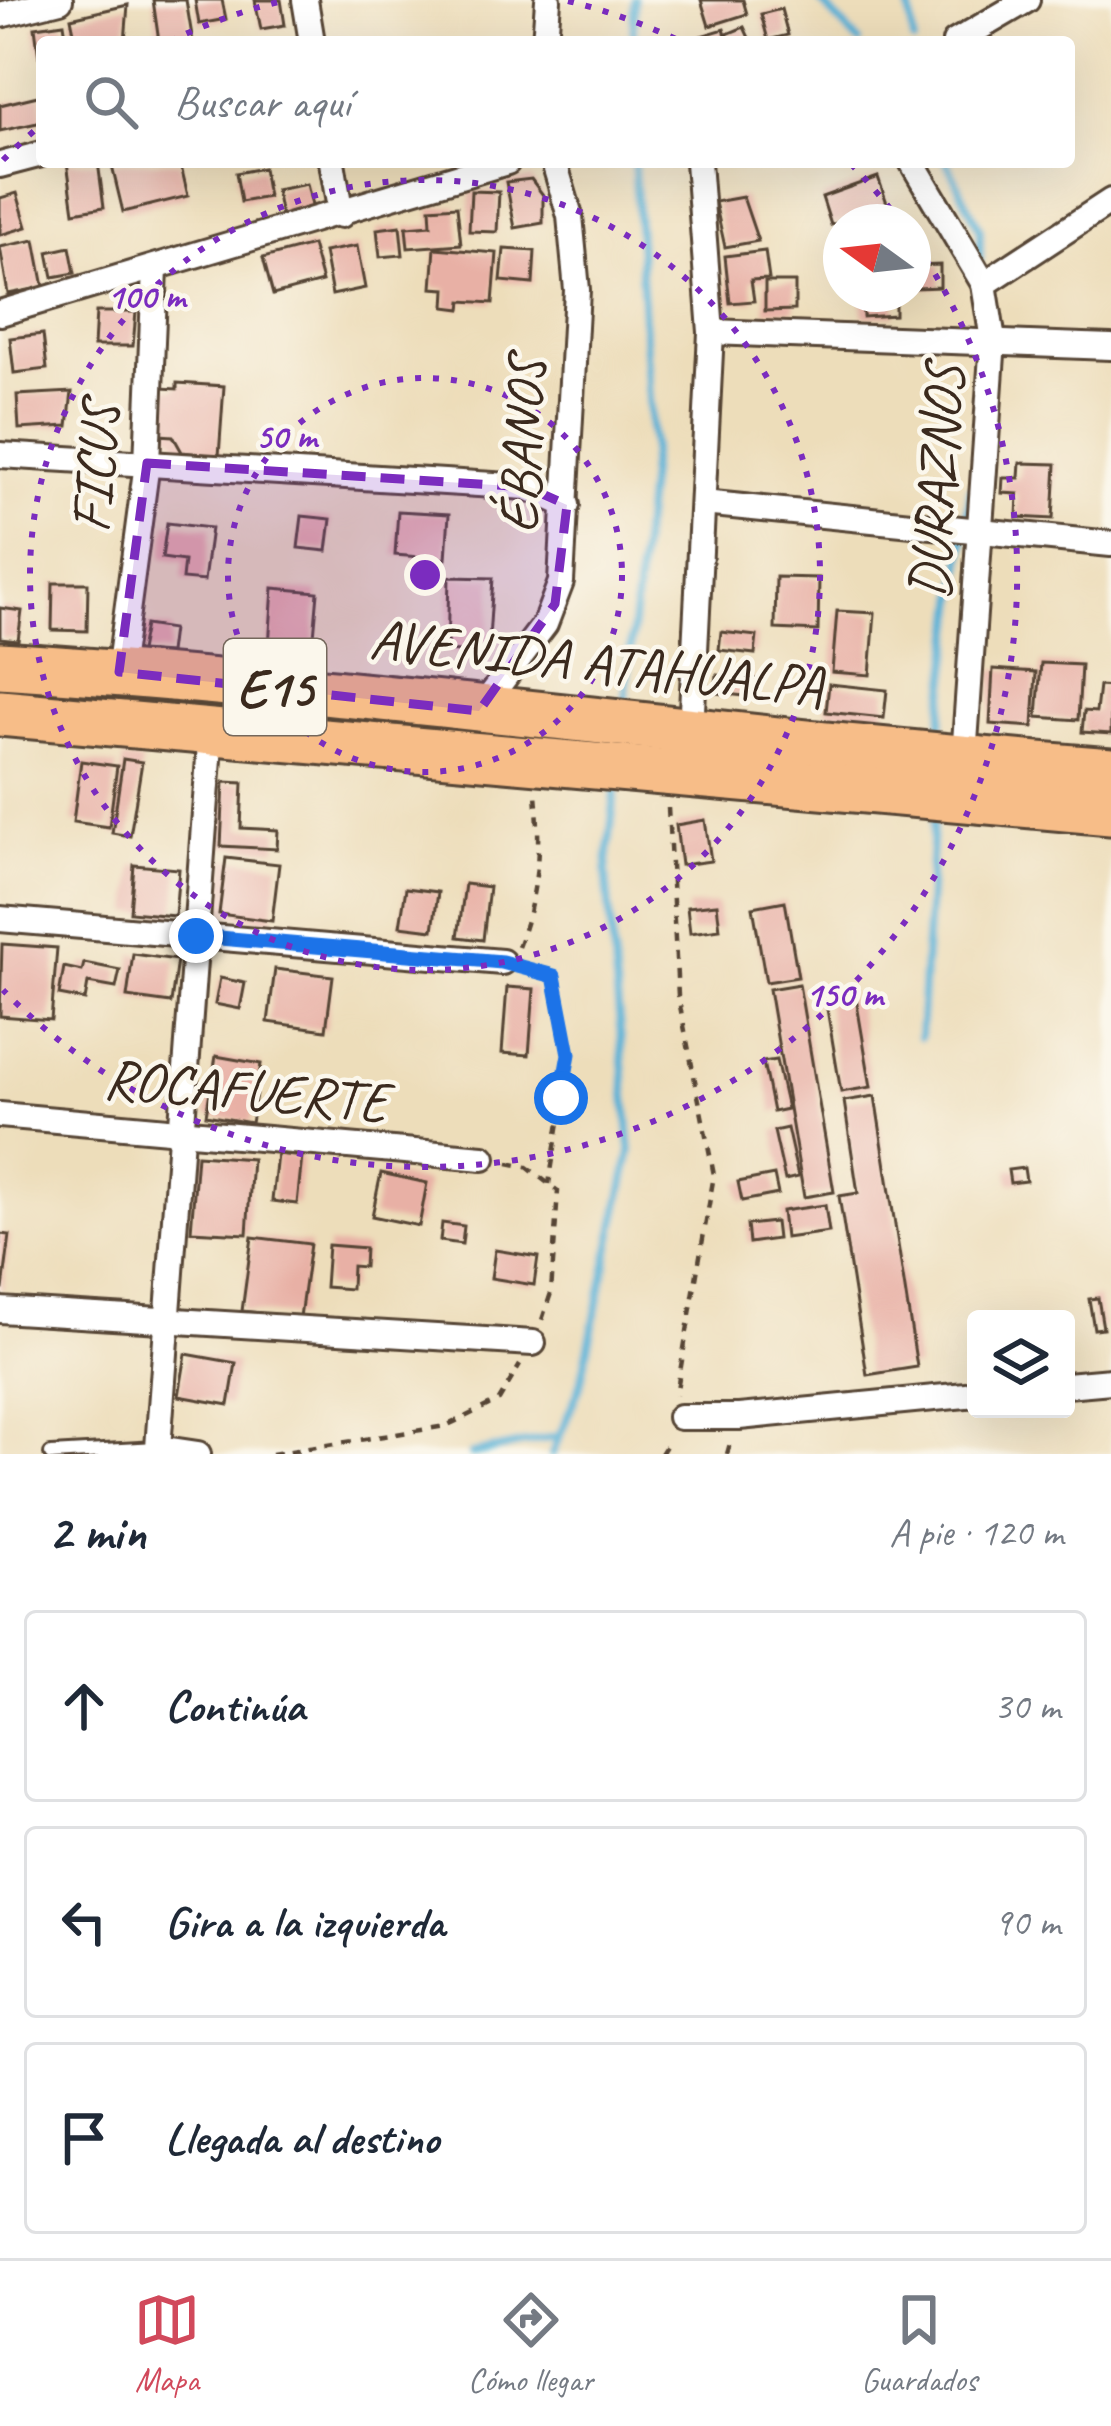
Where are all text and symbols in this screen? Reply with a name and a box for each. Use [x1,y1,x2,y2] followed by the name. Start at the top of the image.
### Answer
[36,36,1075,168] search box
[78,69,144,135] icon: search
[174,74,350,131] text: Buscar aquí
[823,204,931,312] north arrow
[107,273,188,319] text: 100 m
[481,347,563,535] street label: ÉBANOS
[892,356,981,602] street label: DURAZNOS
[53,391,137,535] street label: FICUS
[255,413,320,459] text: 50 m
[404,554,446,596] centre of rings
[367,602,829,722] street label: AVENIDA ATAHUALPA
[224,639,326,735] road number: E15
[169,909,223,963] route end
[805,971,886,1017] text: 150 m
[101,1042,397,1139] street label: ROCAFUERTE
[534,1071,588,1125] route start
[967,1310,1075,1418] map controls
[967,1310,1075,1418] button: layers
[48,1500,146,1564] text: 2 min
[889,1508,1063,1557] text: A pie · 120 m
[51,1673,117,1739] icon: ahead
[165,1678,305,1735] text: Continúa
[994,1682,1060,1731] text: 30 m
[51,1889,117,1955] icon: left
[165,1894,444,1951] text: Gira a la izquierda
[994,1898,1060,1947] text: 90 m
[51,2105,117,2171] icon: arrive
[165,2110,439,2167] text: Llegada al destino
[134,2287,200,2401] tab: Mapa
[468,2287,593,2401] tab: Cómo llegar
[861,2287,977,2401] tab: Guardados

